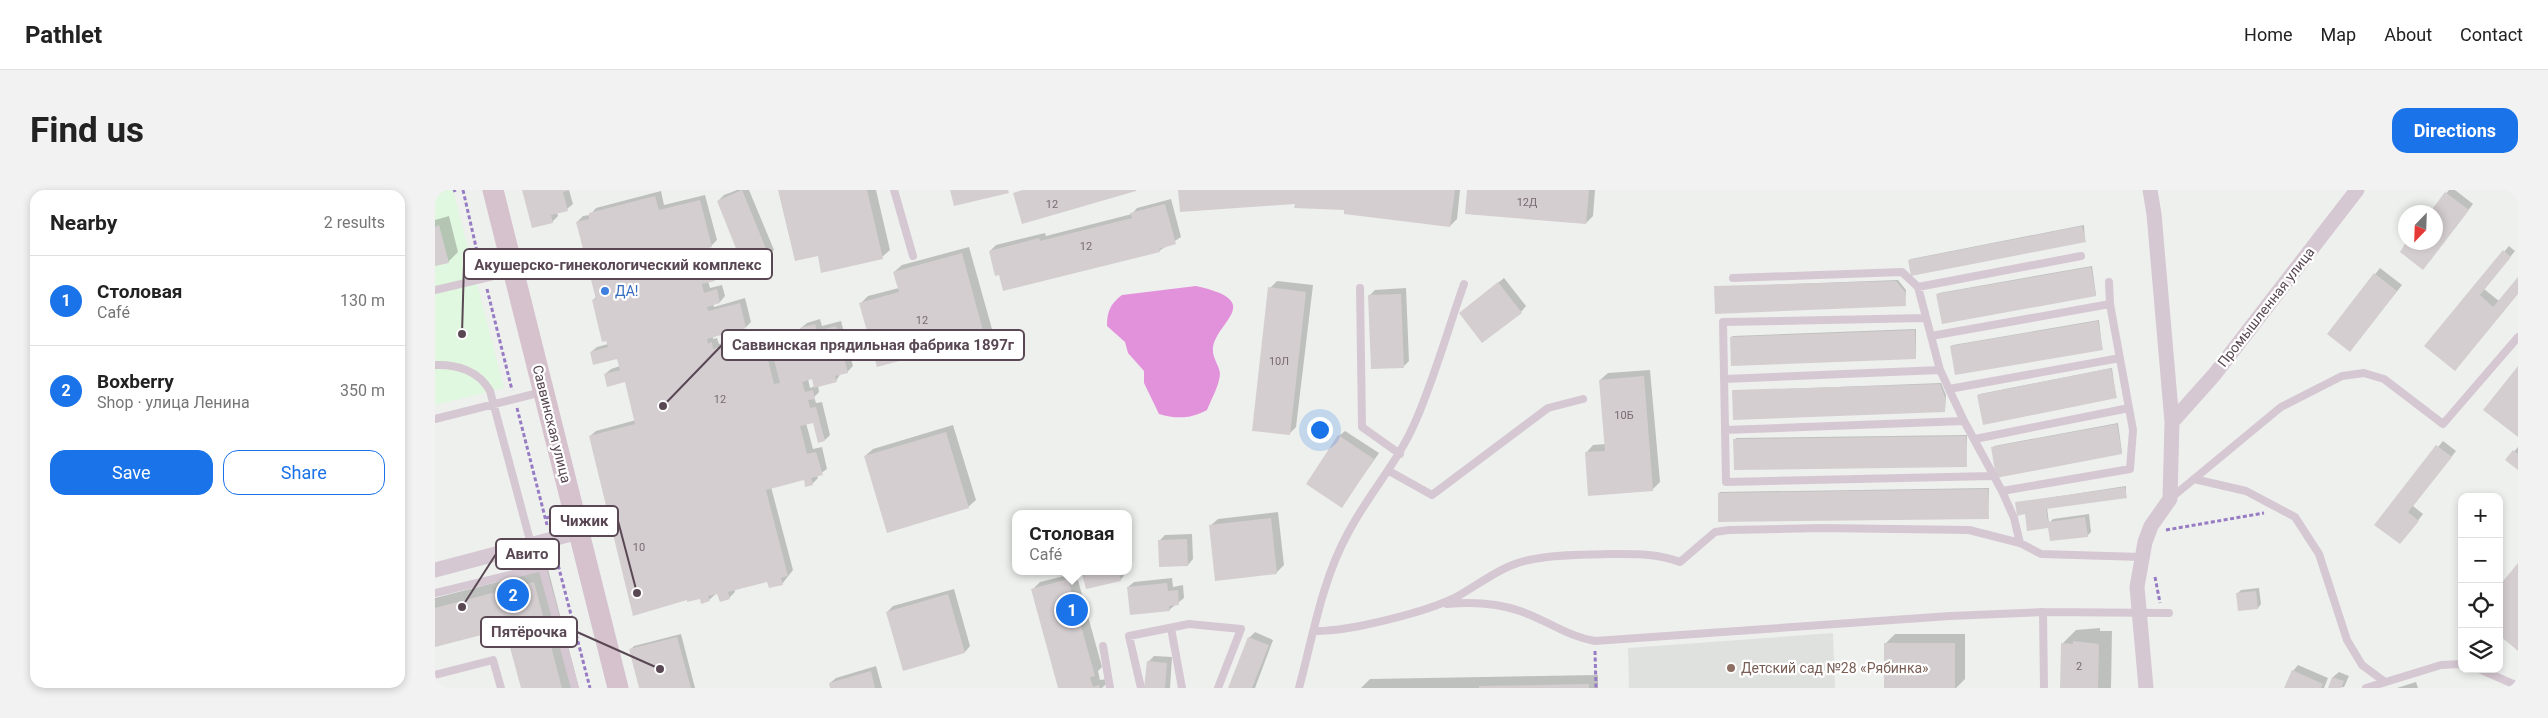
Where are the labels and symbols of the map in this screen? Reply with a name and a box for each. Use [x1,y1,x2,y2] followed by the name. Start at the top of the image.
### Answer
[1517,196,1537,209] house number: 12Д
[1046,198,1058,211] house number: 12
[2398,205,2443,250] north arrow
[1080,240,1092,253] house number: 12
[2214,244,2318,370] street label: Промышленная улица
[464,249,772,279] callout: Акушерско-гинекологический комплекс
[474,256,762,274] text: Акушерско-гинекологический комплекс
[615,283,638,299] place label: ДА!
[599,285,611,297] marker: ДА!
[916,314,928,327] house number: 12
[722,330,1024,360] callout: Саввинская прядильная фабрика 1897г
[732,336,1015,354] text: Саввинская прядильная фабрика 1897г
[1269,355,1289,368] house number: 10Л
[530,363,574,485] street label: Саввинская улица
[714,393,726,406] house number: 12
[1614,409,1634,422] house number: 10Б
[1307,417,1333,443] your location
[550,506,618,536] callout: Чижик
[560,512,609,530] text: Чижик
[496,539,559,569] callout: Авито
[633,541,645,554] house number: 10
[506,545,548,563] text: Авито
[497,576,529,614] pin: 2
[1056,591,1088,629] pin: 1
[481,617,577,647] callout: Пятёрочка
[491,623,567,641] text: Пятёрочка
[1741,660,1929,676] place label: Детский сад №28 «Рябинка»
[2076,660,2082,673] house number: 2
[1725,662,1737,674] marker: Детский сад №28 «Рябинка»

